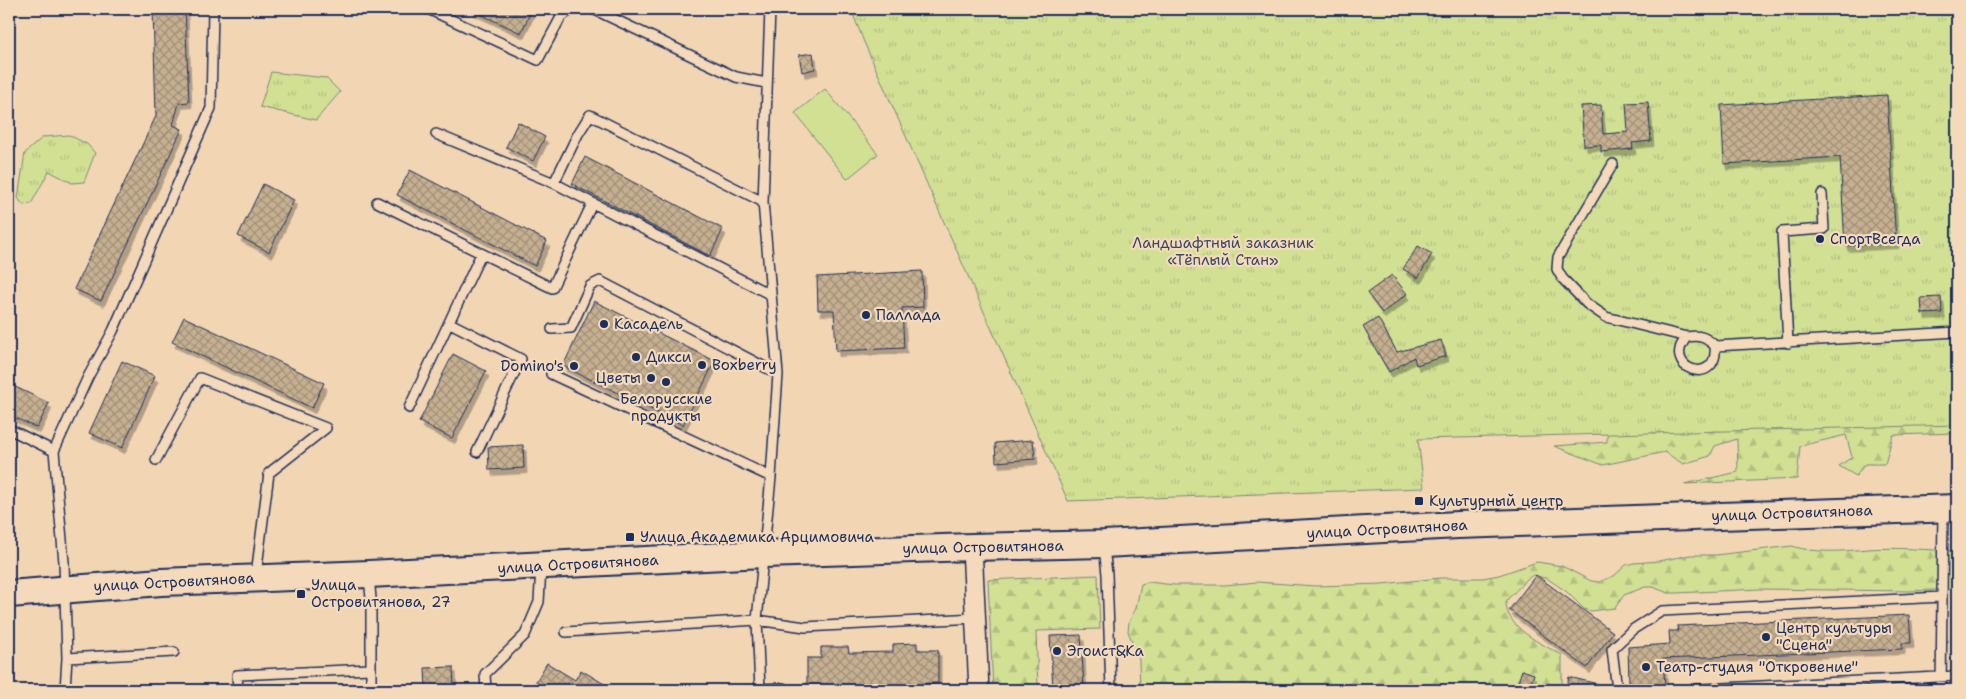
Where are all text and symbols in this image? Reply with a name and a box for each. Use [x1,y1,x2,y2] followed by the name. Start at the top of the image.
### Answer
[1830,229,1921,249] place label: СпортВсегда
[1132,233,1314,270] park label: Ландшафтный заказник «Тёплый Стан»
[1814,233,1826,245] marker: СпортВсегда
[876,305,941,325] place label: Паллада
[860,309,872,321] marker: Паллада
[614,314,683,334] place label: Касадель
[598,318,610,330] marker: Касадель
[646,347,692,367] place label: Дикси
[630,351,642,363] marker: Дикси
[712,355,777,375] place label: Boxberry
[501,356,564,376] place label: Domino's
[696,359,708,371] marker: Boxberry
[568,360,580,372] marker: Domino's
[596,368,641,388] place label: Цветы
[645,372,657,384] marker: Цветы
[660,376,672,388] marker: Белорусские продукты
[620,389,712,426] place label: Белорусские продукты
[1429,491,1564,511] place label: Культурный центр
[1413,495,1425,507] marker: Культурный центр
[1711,500,1874,526] street label: улица Островитянова
[1306,515,1469,543] street label: улица Островитянова
[640,527,875,547] place label: Улица Академика Арцимовича
[624,531,636,543] marker: Улица Академика Арцимовича
[902,536,1065,558] street label: улица Островитянова
[497,550,660,578] street label: улица Островитянова
[93,568,256,596] street label: улица Островитянова
[311,575,451,612] place label: Улица Островитянова, 27
[295,588,307,600] marker: Улица Островитянова, 27
[1776,618,1892,655] place label: Центр культуры "Сцена"
[1760,631,1772,643] marker: Центр культуры "Сцена"
[1067,641,1145,661] place label: Эгоист&Ка
[1051,645,1063,657] marker: Эгоист&Ка
[1656,657,1858,677] place label: Театр-студия "Откровение"
[1640,661,1652,673] marker: Театр-студия "Откровение"

